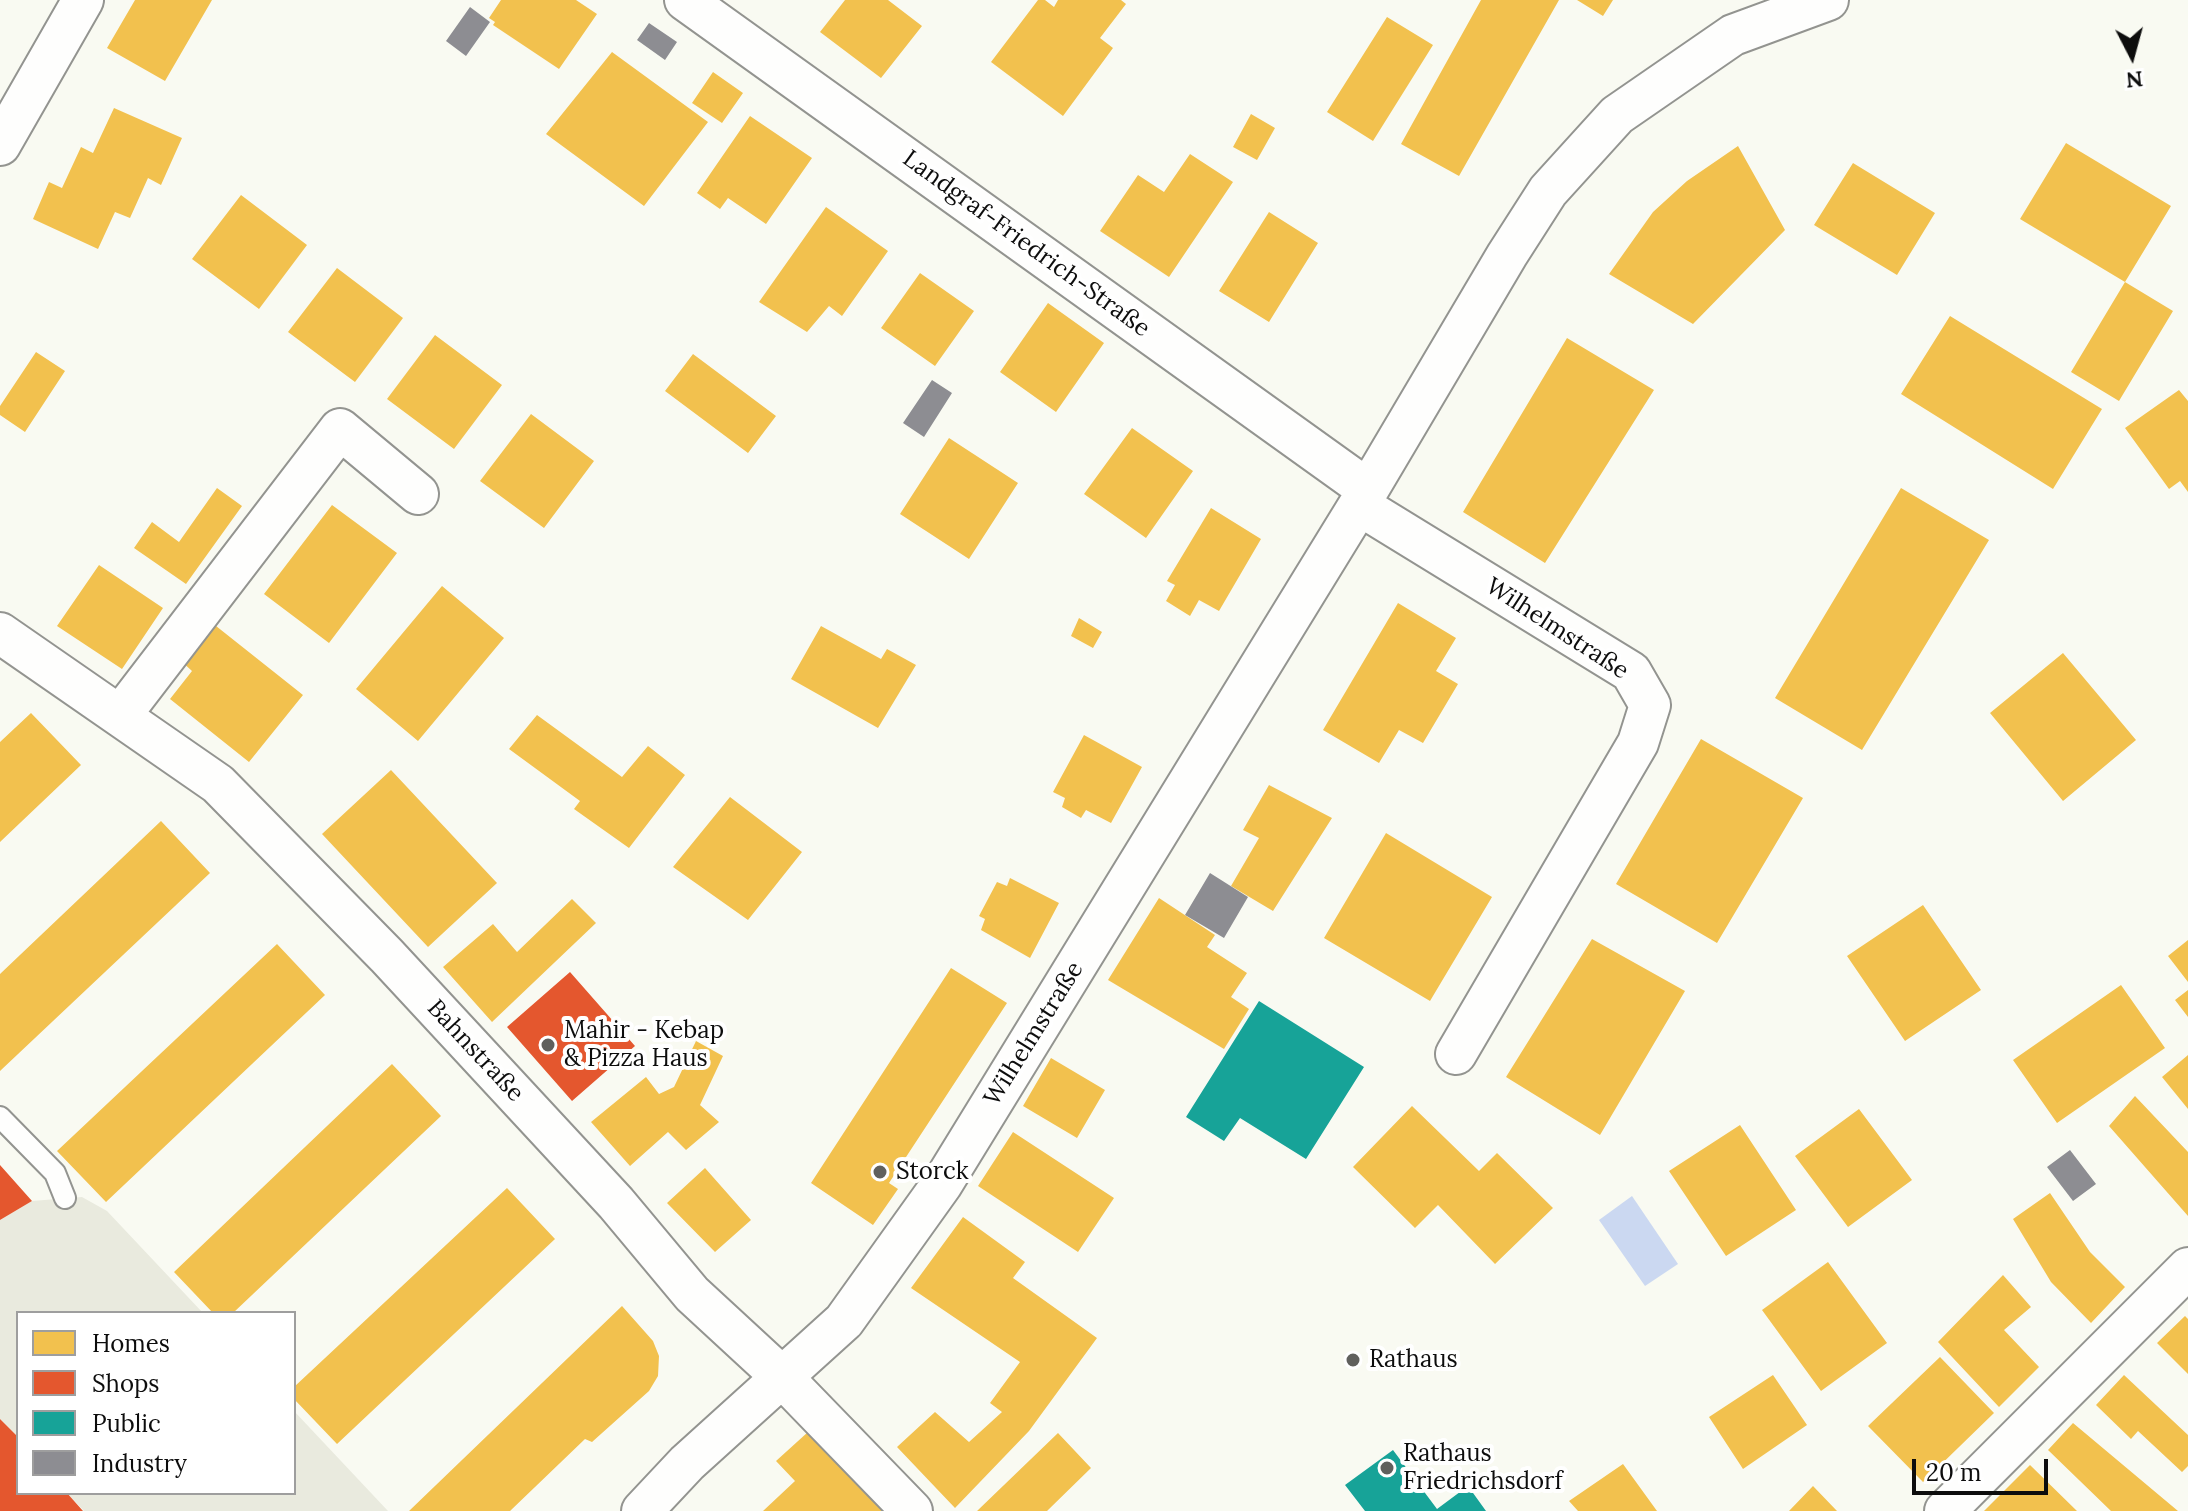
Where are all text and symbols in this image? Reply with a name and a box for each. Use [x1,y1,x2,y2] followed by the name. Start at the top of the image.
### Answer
[2092,16,2172,96] north arrow
[2125,65,2144,95] text: N
[897,145,1155,343] street label: Landgraf-Friedrich-Straße
[1480,572,1634,686] street label: Wilhelmstraße
[978,957,1090,1111] street label: Wilhelmstraße
[421,994,529,1108] street label: Bahnstraße
[564,1017,724,1073] place label: Mahir - Kebap & Pizza Haus
[539,1036,557,1054] marker: Mahir - Kebap & Pizza Haus
[896,1158,969,1186] place label: Storck
[871,1163,889,1181] marker: Storck
[16,1311,296,1495] legend
[92,1328,170,1359] text: Homes
[1369,1346,1458,1374] place label: Rathaus
[1344,1351,1362,1369] marker: Rathaus
[92,1368,159,1399] text: Shops
[92,1408,161,1439] text: Public
[1403,1440,1563,1496] place label: Rathaus Friedrichsdorf
[1916,1443,2052,1493] scale bar
[92,1448,187,1479] text: Industry
[1926,1457,1982,1488] text: 20 m
[1378,1459,1396,1477] marker: Rathaus Friedrichsdorf

